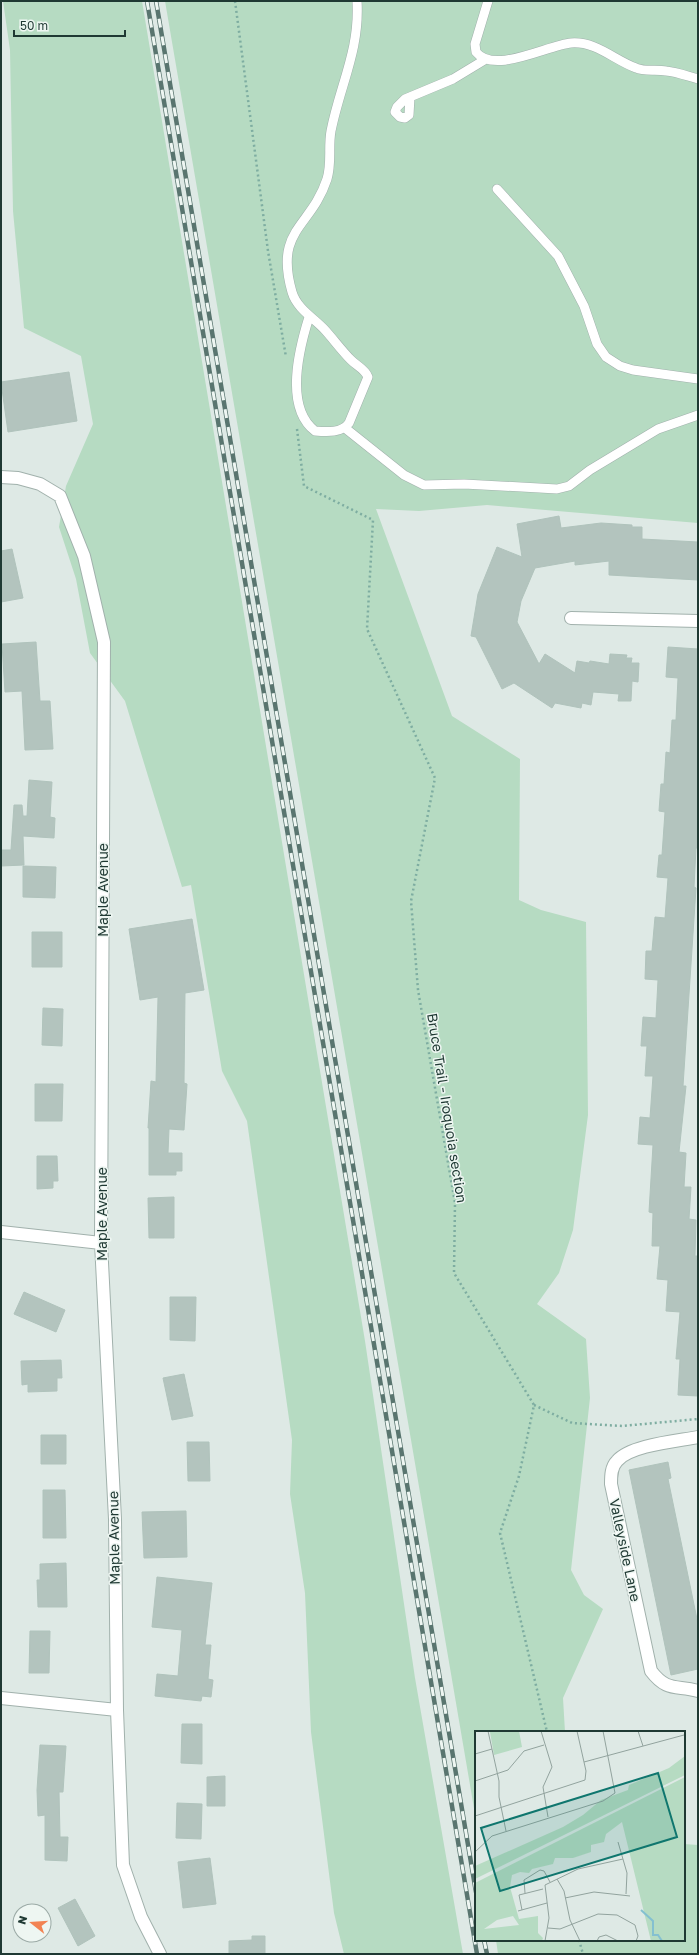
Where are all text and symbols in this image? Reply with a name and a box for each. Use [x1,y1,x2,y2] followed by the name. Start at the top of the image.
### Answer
[14,12,125,38] scale bar
[20,18,48,33] text: 50 m
[94,843,111,937] street label: Maple Avenue
[424,1012,471,1204] street label: Bruce Trail - Iroquoia section
[93,1167,110,1261] street label: Maple Avenue
[104,1491,123,1585] street label: Maple Avenue
[606,1497,645,1603] street label: Valleyside Lane
[475,1731,685,1941] inset map
[12,1903,52,1943] north arrow
[15,1914,29,1926] text: N

